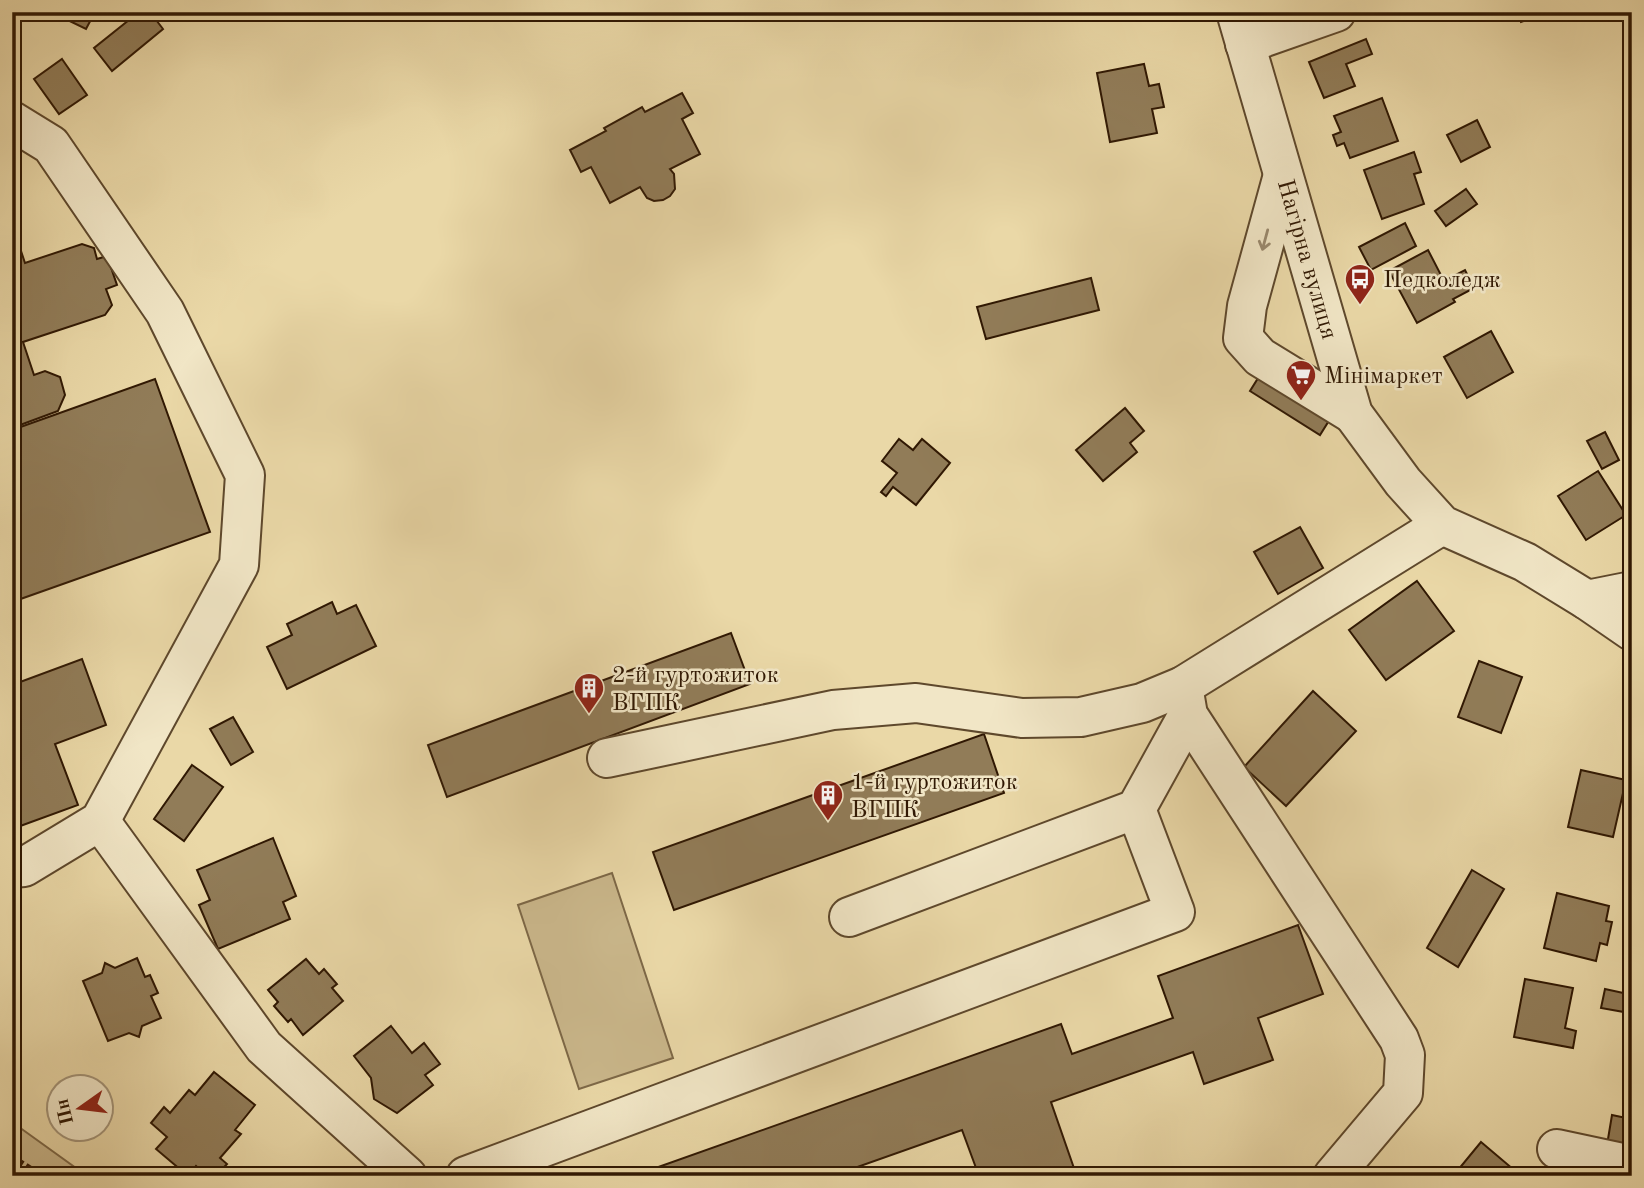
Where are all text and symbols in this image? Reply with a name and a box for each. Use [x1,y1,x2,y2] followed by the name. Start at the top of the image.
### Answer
[1272,177,1340,342] street label: Нагірна вулиця
[1258,228,1271,251] one-way arrow
[1343,262,1377,306] bus stop icon: Педколедж
[1383,269,1501,293] place label: Педколедж
[1284,358,1318,402] supermarket icon: Мінімаркет
[1324,365,1443,389] place label: Мінімаркет
[612,664,779,716] place label: 2-й гуртожиток ВГПК
[572,671,606,715] building icon: 2-й гуртожиток ВГПК
[851,771,1018,823] place label: 1-й гуртожиток ВГПК
[811,778,845,822] building icon: 1-й гуртожиток ВГПК
[46,1072,116,1142] north arrow
[54,1097,78,1127] text: Пн

